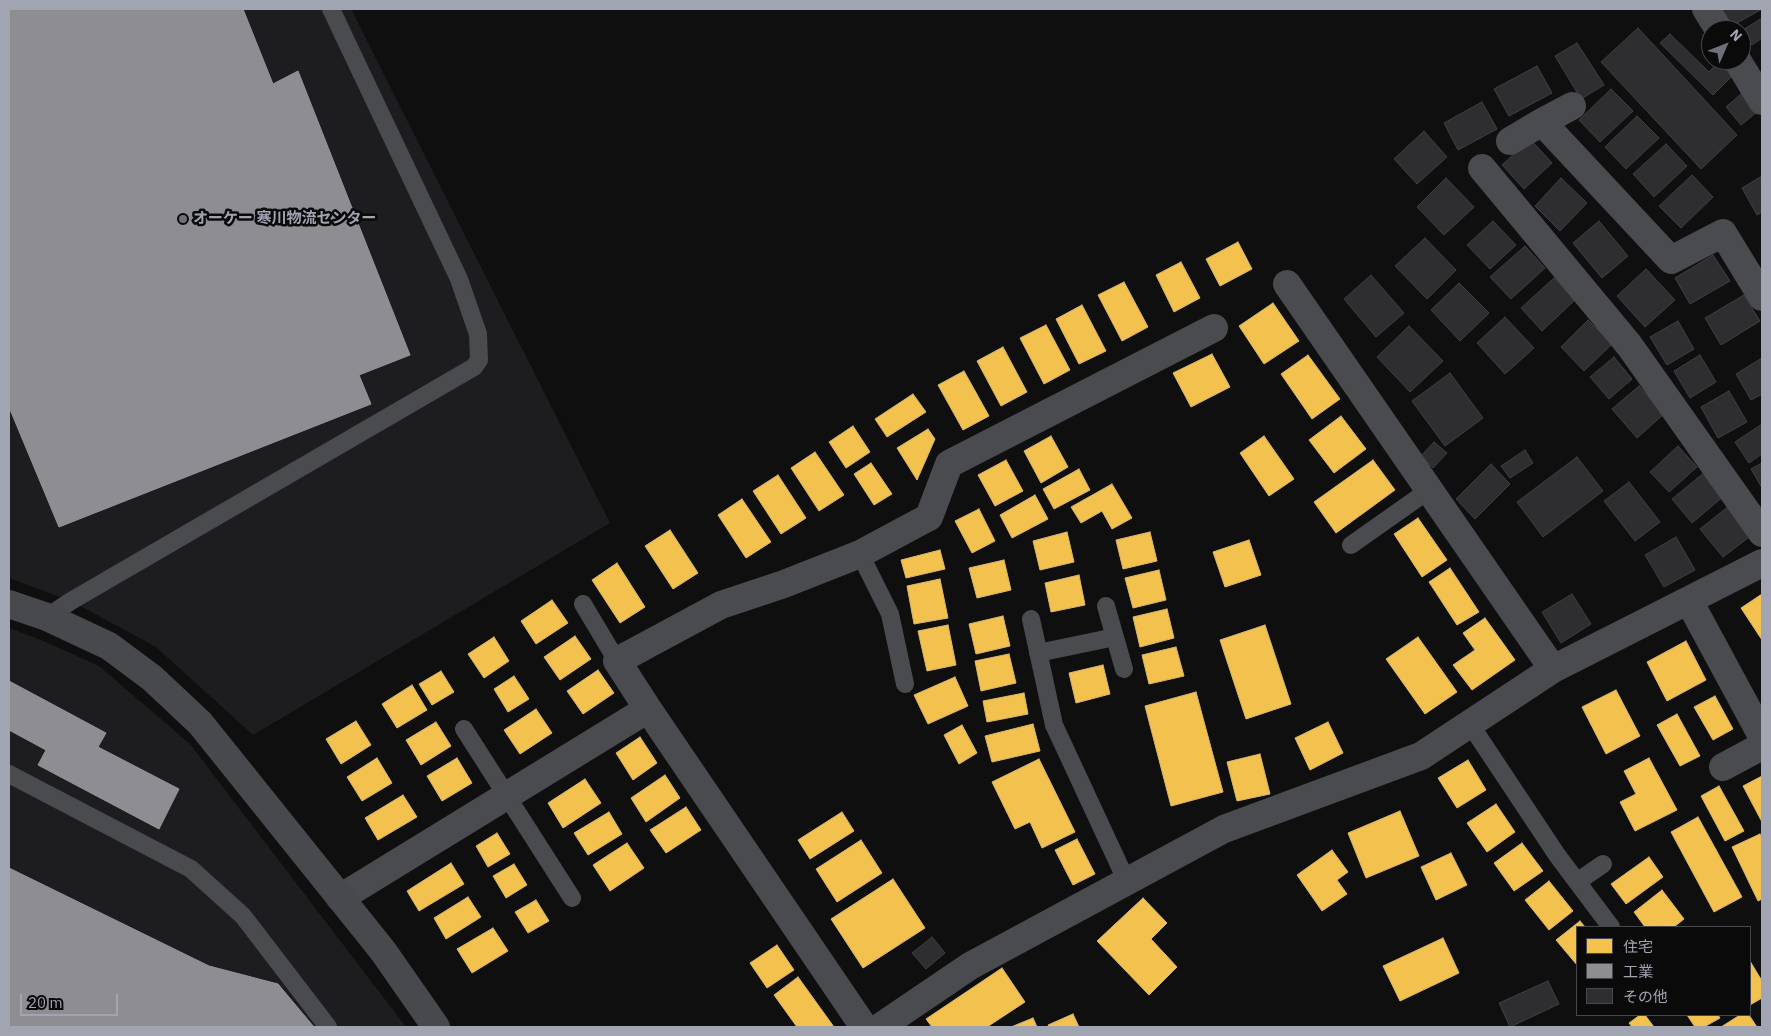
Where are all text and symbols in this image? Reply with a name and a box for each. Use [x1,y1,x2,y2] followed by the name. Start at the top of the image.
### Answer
[1701,20,1751,70] north arrow
[1726,25,1746,45] text: N
[193,210,377,228] place label: オーケー 寒川物流センター
[177,213,189,225] marker: オーケー 寒川物流センター
[1576,926,1751,1016] legend
[1623,937,1653,956] text: 住宅
[1623,962,1653,981] text: 工業
[22,984,120,1016] scale bar
[1623,987,1668,1006] text: その他
[28,993,63,1012] text: 20 m

